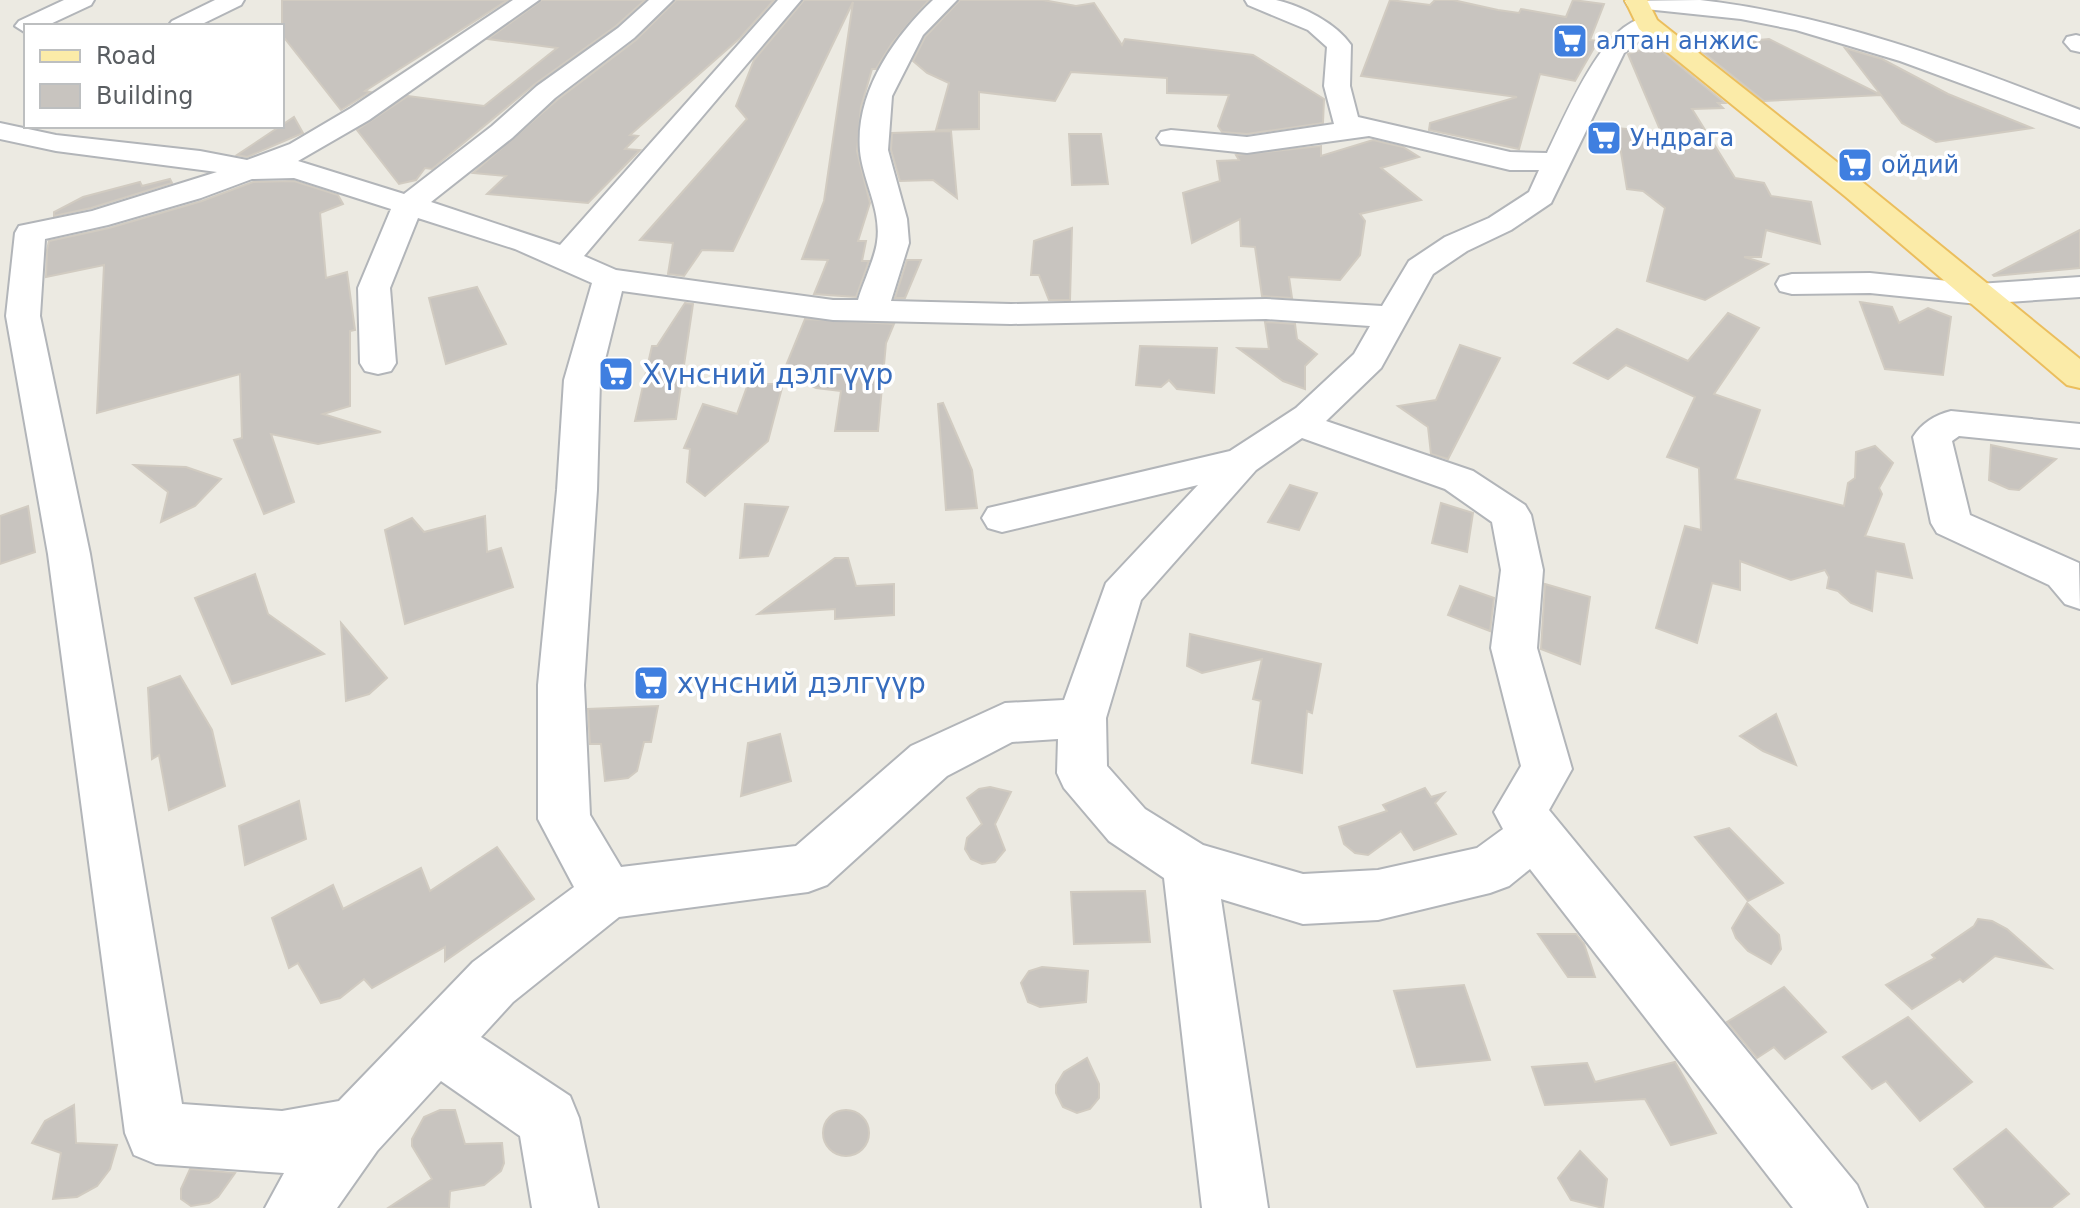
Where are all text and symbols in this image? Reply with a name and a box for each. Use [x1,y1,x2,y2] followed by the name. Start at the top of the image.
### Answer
[1551,22,1589,60] supermarket icon: алтан анжис
[24,24,284,128] legend
[1596,27,1759,55] place label: алтан анжис
[96,42,156,70] text: Road
[96,82,193,110] text: Building
[1585,119,1623,157] supermarket icon: Ундрага
[1630,124,1734,152] place label: Ундрага
[1836,146,1874,184] supermarket icon: ойдий
[1881,151,1959,179] place label: ойдий
[597,355,635,393] supermarket icon: Хүнсний дэлгүүр
[642,358,893,391] place label: Хүнсний дэлгүүр
[632,664,670,702] supermarket icon: хүнсний дэлгүүр
[677,667,926,700] place label: хүнсний дэлгүүр

